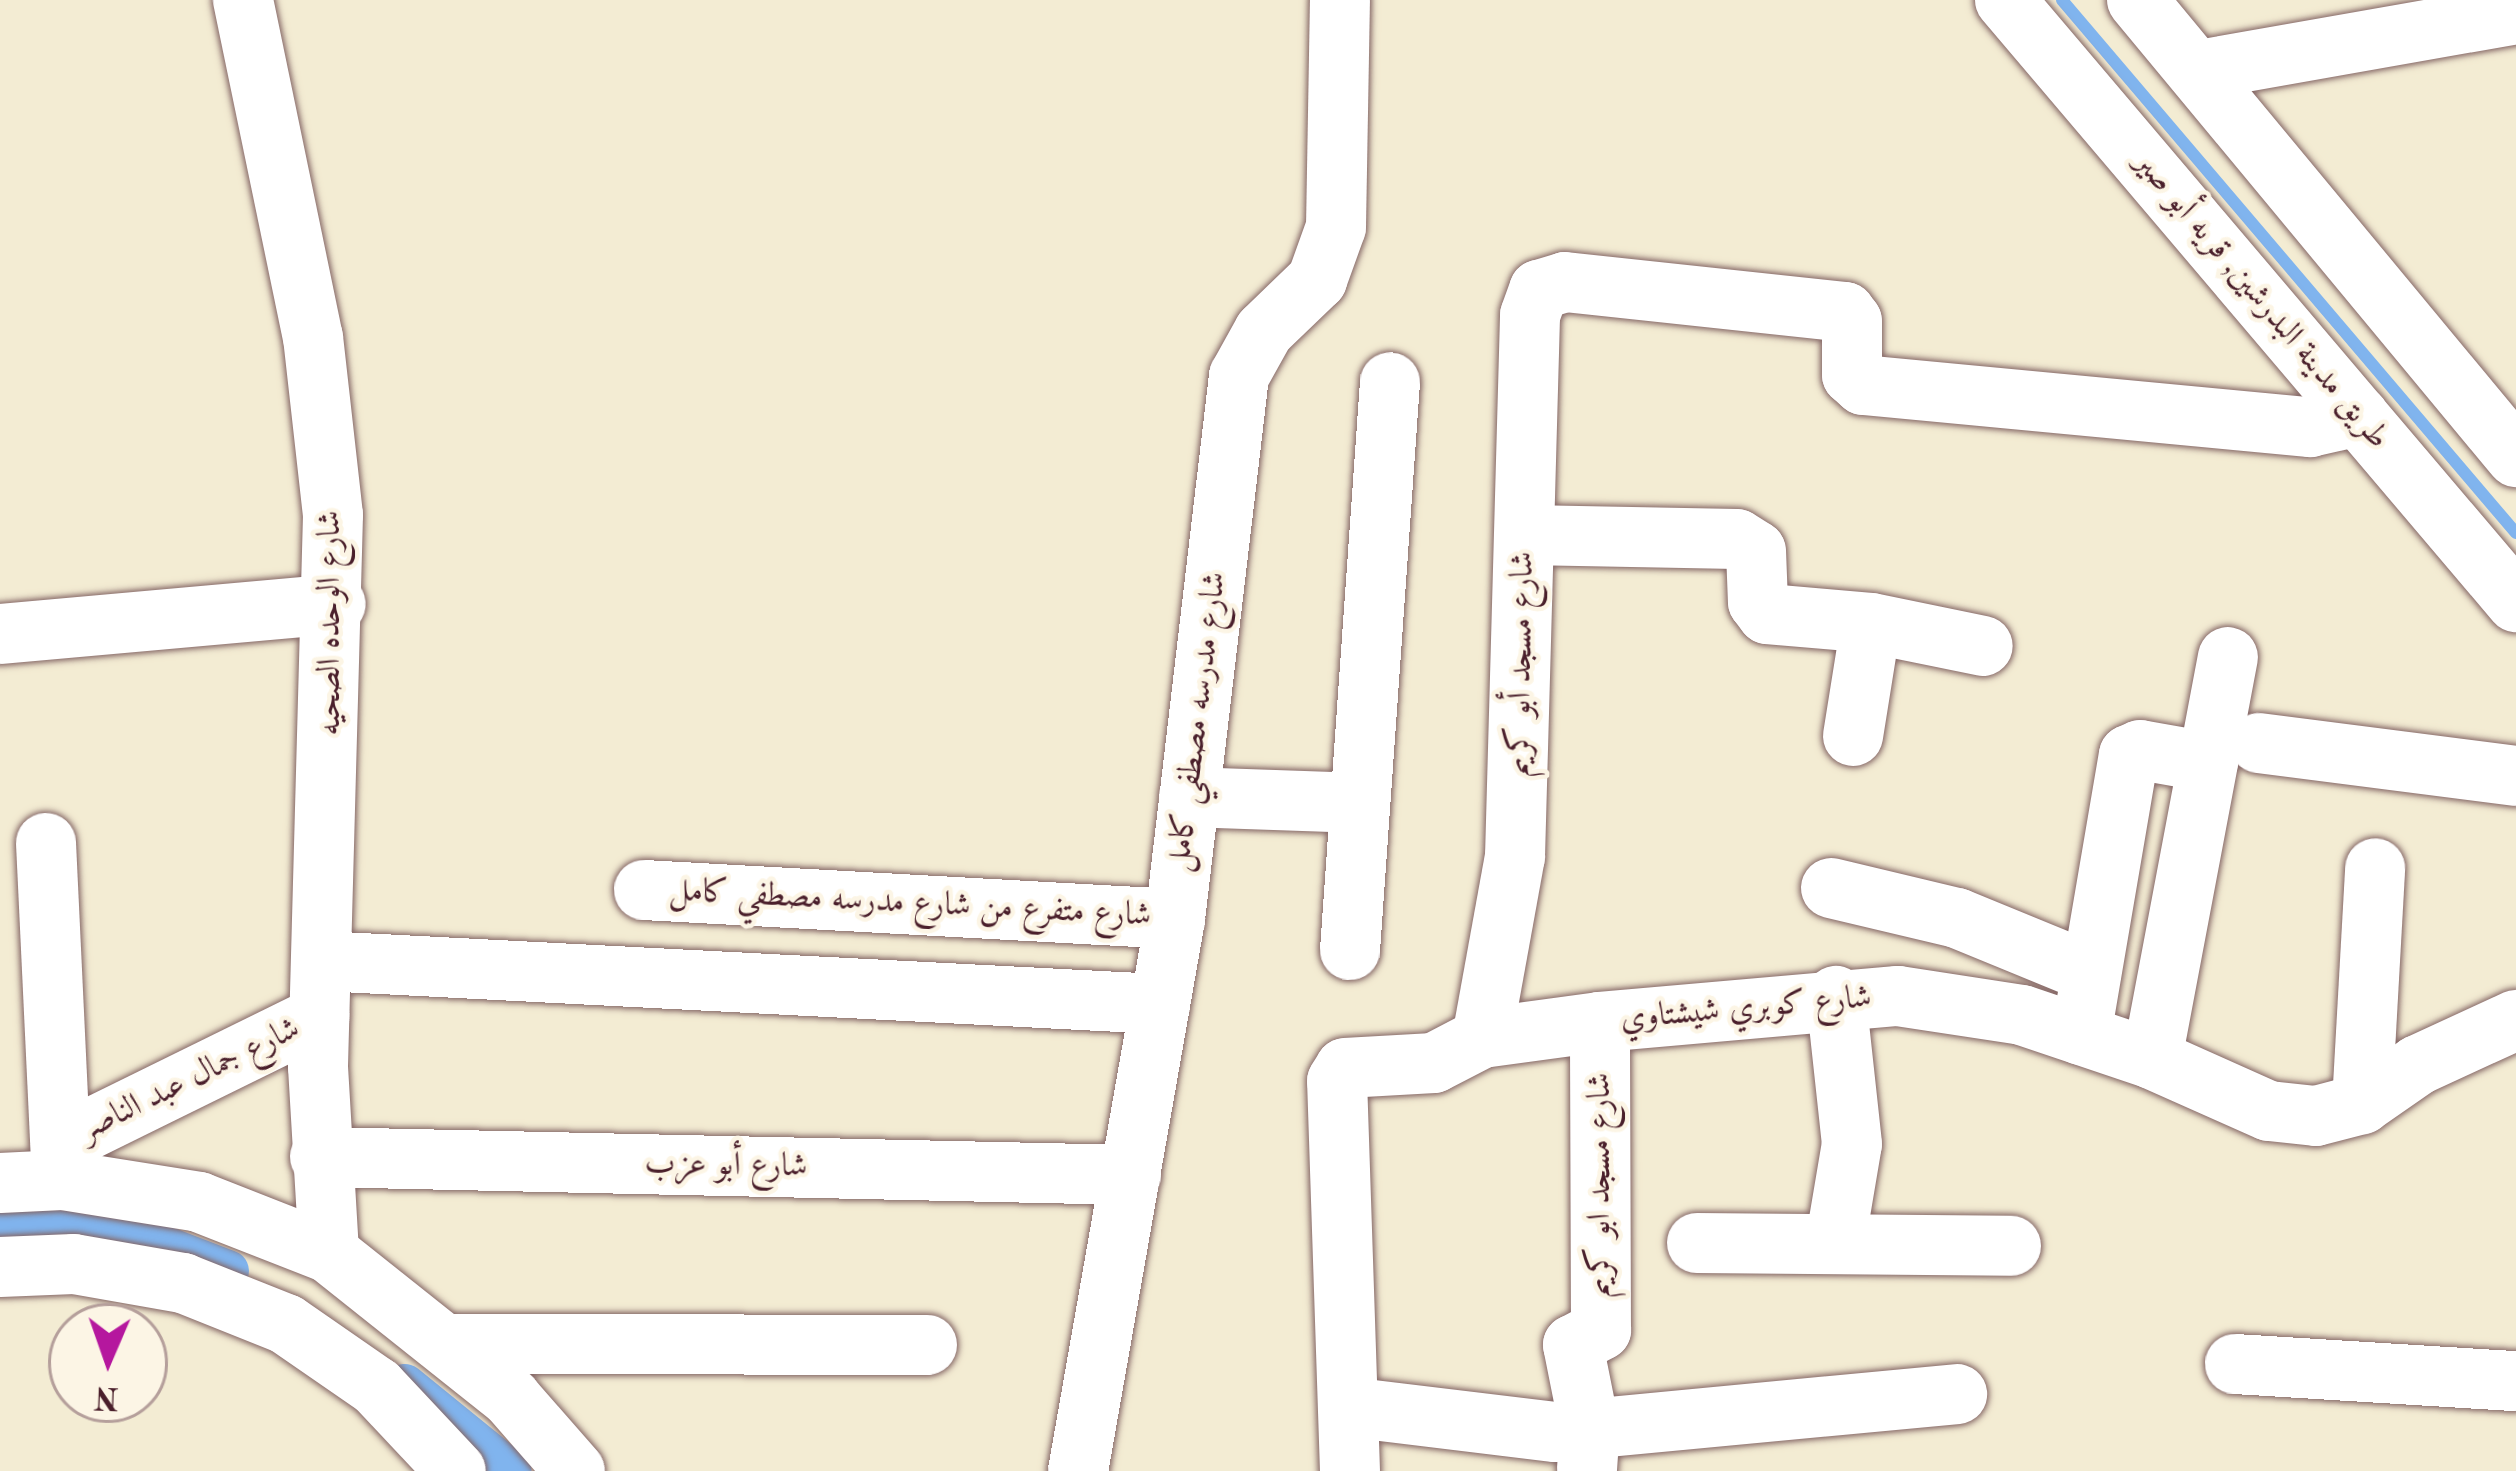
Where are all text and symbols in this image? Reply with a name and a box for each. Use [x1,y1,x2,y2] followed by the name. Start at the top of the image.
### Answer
[2125,144,2397,458] street label: طريق مدينة البدرشين, قريه أبو صير
[311,510,351,736] street label: شارع الوحده الصحيه
[1500,551,1544,777] street label: شارع مسجد أبو كريم
[1160,570,1236,874] street label: شارع مدرسه مصطفي كامل
[668,872,1152,936] street label: شارع متفرع من شارع مدرسه مصطفي كامل
[1619,978,1873,1040] street label: شارع كوبري شيشتاوي
[73,1010,307,1150] street label: شارع جمال عبد الناصر
[1581,1073,1621,1297] street label: شارع مسجد ابو كريم
[644,1145,808,1187] street label: شارع أبو عزب
[48,1303,168,1423] north arrow
[94,1380,120,1413] text: N

